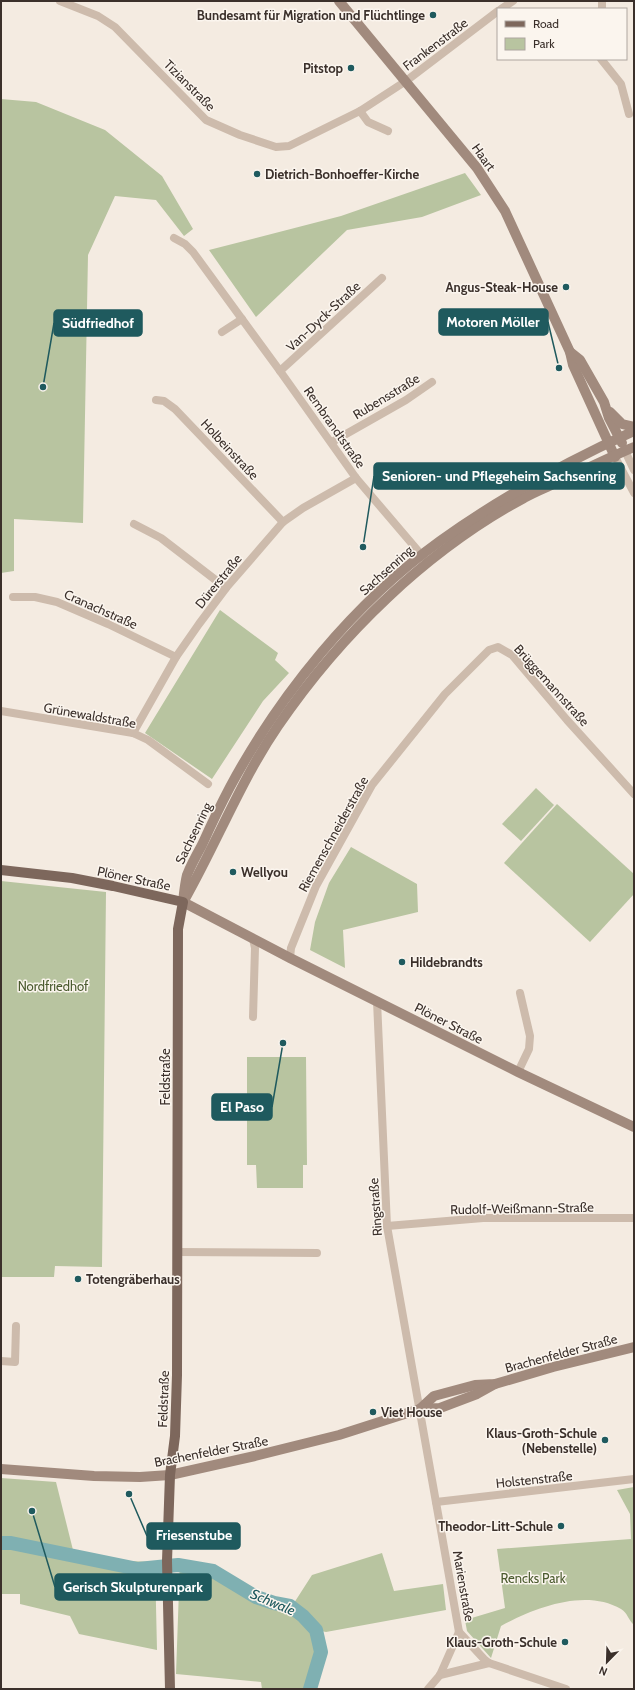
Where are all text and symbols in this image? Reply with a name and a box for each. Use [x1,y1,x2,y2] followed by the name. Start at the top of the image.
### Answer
[197,7,425,23] place label: Bundesamt für Migration und Flüchtlinge
[497,8,627,60] legend
[428,10,438,20] marker: Bundesamt für Migration und Flüchtlinge
[399,14,471,74] street label: Frankenstraße
[533,16,559,31] text: Road
[533,36,555,51] text: Park
[161,56,219,114] street label: Tizianstraße
[303,60,344,76] place label: Pitstop
[346,63,356,73] marker: Pitstop
[469,140,500,174] street label: Haart
[265,166,420,182] place label: Dietrich-Bonhoeffer-Kirche
[252,169,262,179] marker: Dietrich-Bonhoeffer-Kirche
[283,277,364,354] street label: Van-Dyck-Straße
[445,279,558,295] place label: Angus-Steak-House
[561,282,571,292] marker: Angus-Steak-House
[439,309,548,335] callout: Motoren Möller
[54,310,142,336] callout: Südfriedhof
[446,313,540,331] text: Motoren Möller
[62,314,134,332] text: Südfriedhof
[350,370,423,422] street label: Rubensstraße
[301,383,369,471] street label: Rembrandtstraße
[198,415,262,483] street label: Holbeinstraße
[374,463,624,489] callout: Senioren- und Pflegeheim Sachsenring
[382,467,616,485] text: Senioren- und Pflegeheim Sachsenring
[356,541,417,598] street label: Sachsenring
[191,550,245,611] street label: Dürerstraße
[62,586,141,632] street label: Cranachstraße
[511,641,593,729] street label: Brüggemannstraße
[43,699,138,731] street label: Grünewaldstraße
[295,773,372,895] street label: Riemenschneiderstraße
[171,799,215,866] street label: Sachsenring
[96,862,172,894] street label: Plöner Straße
[241,864,288,880] place label: Wellyou
[228,867,238,877] marker: Wellyou
[410,954,483,970] place label: Hildebrandts
[397,957,407,967] marker: Hildebrandts
[18,978,89,994] park label: Nordfriedhof
[412,999,486,1047] street label: Plöner Straße
[157,1048,173,1106] street label: Feldstraße
[212,1094,272,1120] callout: El Paso
[220,1098,264,1116] text: El Paso
[365,1177,385,1237] street label: Ringstraße
[450,1199,594,1217] street label: Rudolf-Weißmann-Straße
[86,1271,180,1287] place label: Totengräberhaus
[73,1274,83,1284] marker: Totengräberhaus
[503,1330,619,1376] street label: Brachenfelder Straße
[154,1370,172,1428] street label: Feldstraße
[381,1404,443,1420] place label: Viet House
[368,1407,378,1417] marker: Viet House
[486,1425,597,1456] place label: Klaus-Groth-Schule (Nebenstelle)
[153,1432,270,1470] street label: Brachenfelder Straße
[600,1435,610,1445] marker: Klaus-Groth-Schule (Nebenstelle)
[495,1467,573,1491] street label: Holstenstraße
[438,1518,553,1534] place label: Theodor-Litt-Schule
[556,1521,566,1531] marker: Theodor-Litt-Schule
[147,1523,240,1549] callout: Friesenstube
[156,1526,232,1544] text: Friesenstube
[450,1549,478,1623] street label: Marienstraße
[501,1570,566,1586] park label: Rencks Park
[55,1574,211,1600] callout: Gerisch Skulpturenpark
[63,1578,203,1596] text: Gerisch Skulpturenpark
[248,1585,299,1620] water label: Schwale
[446,1634,557,1650] place label: Klaus-Groth-Schule
[560,1637,570,1647] marker: Klaus-Groth-Schule
[587,1642,627,1682] north arrow
[597,1663,609,1679] text: N

